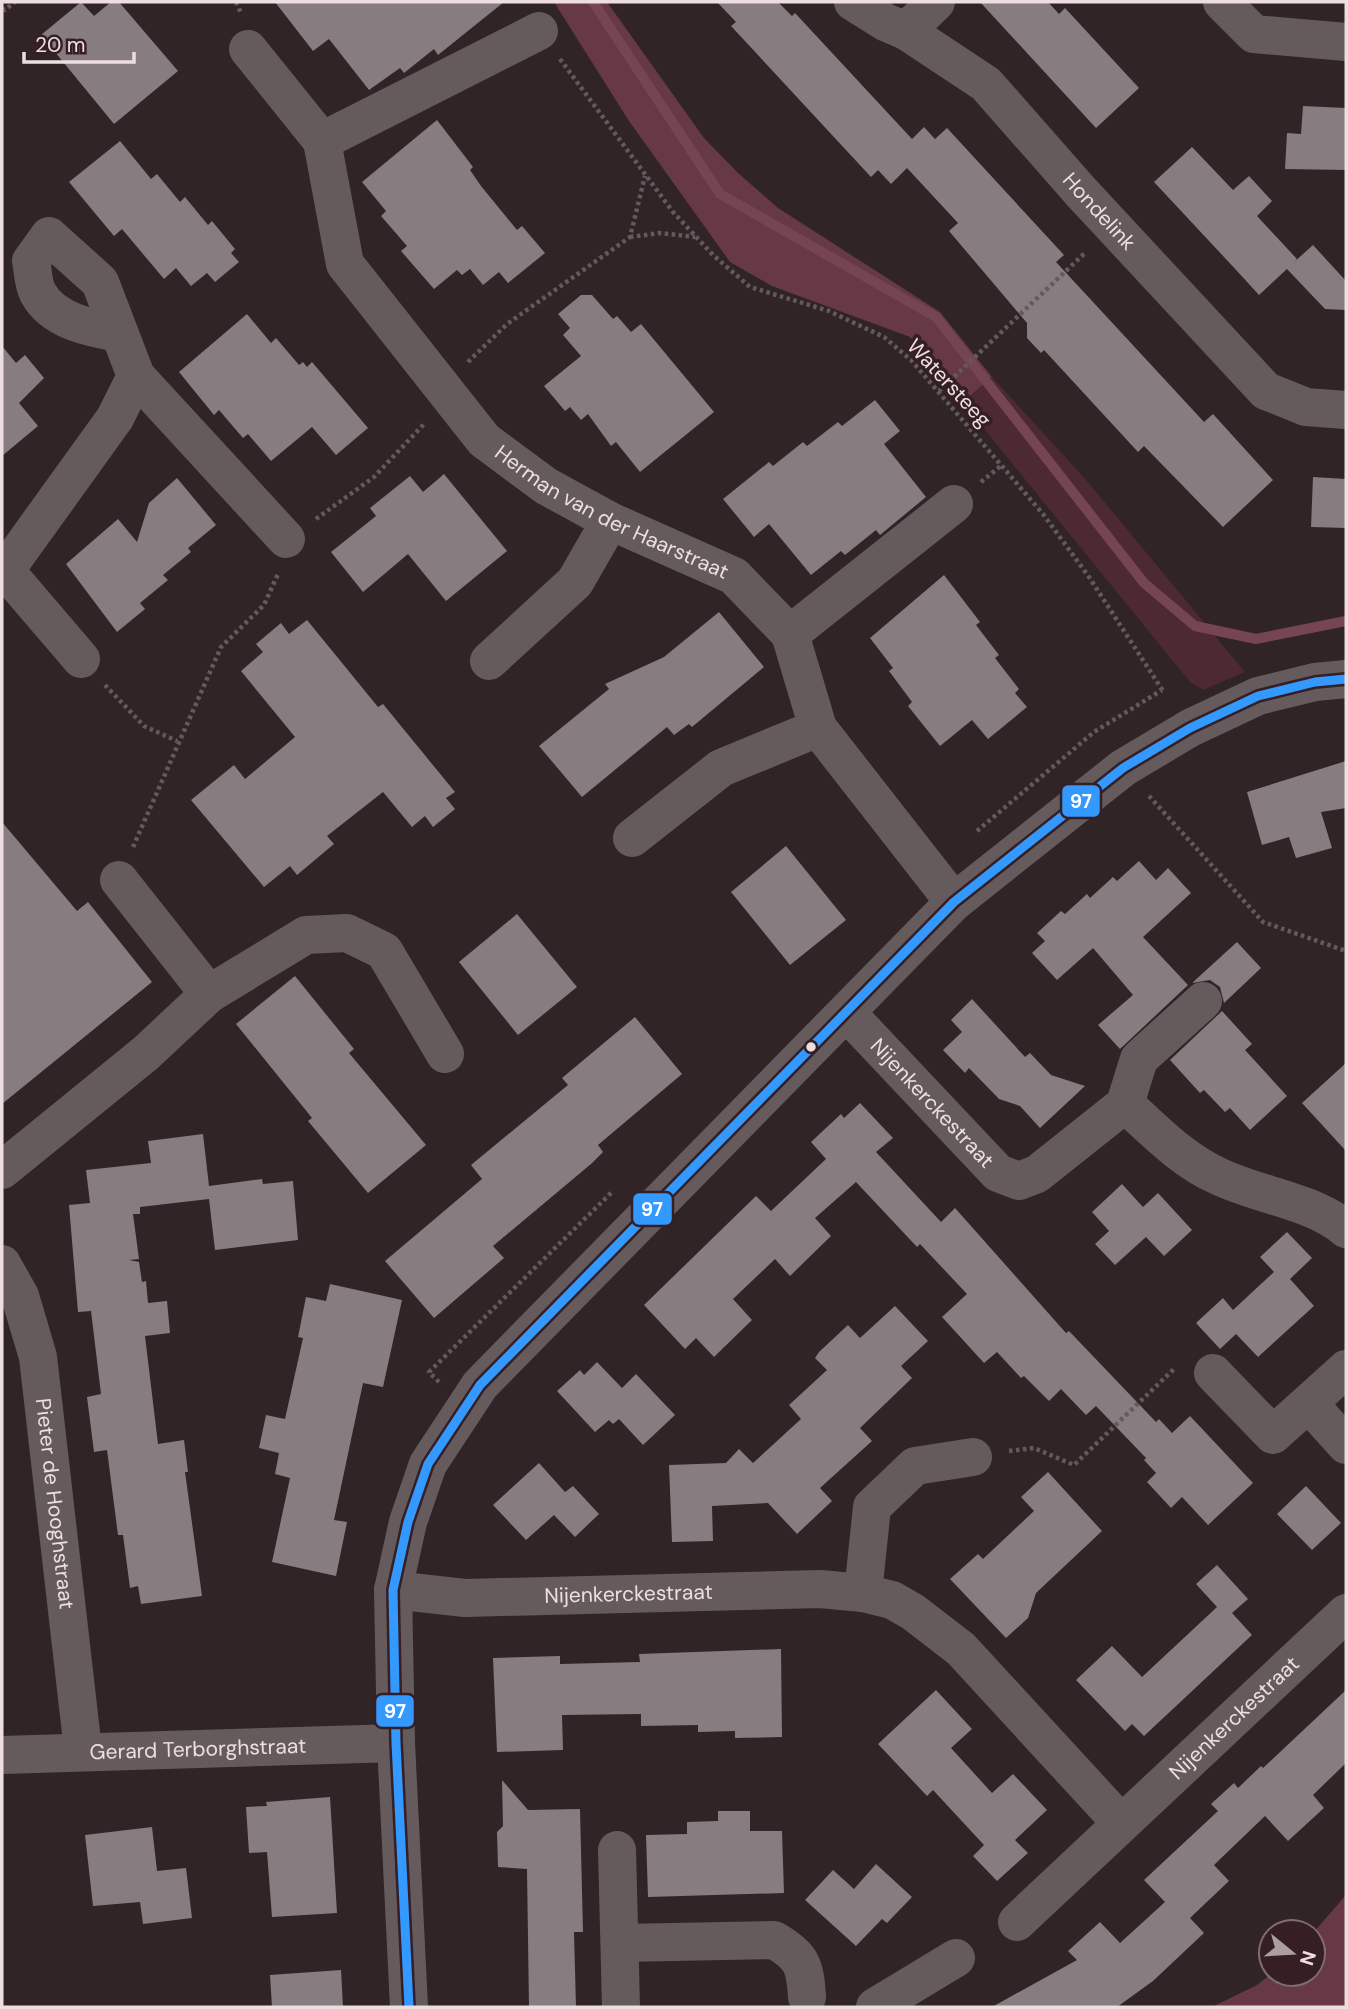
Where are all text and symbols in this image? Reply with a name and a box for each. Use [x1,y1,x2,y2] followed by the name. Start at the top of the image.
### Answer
[24,21,135,65] scale bar
[35,31,86,59] text: 20 m
[1056,167,1142,257] street label: Hondelink
[901,333,997,434] street label: Watersteeg
[489,439,733,586] street label: Herman van der Haarstraat
[1061,784,1101,818] line badge: 97
[1070,789,1092,814] text: 97
[864,1032,1000,1174] street label: Nijenkerckestraat
[804,1040,818,1054] unlabelled marker
[632,1192,673,1226] line badge: 97
[641,1197,663,1222] text: 97
[29,1397,81,1611] street label: Pieter de Hooghstraat
[544,1578,713,1610] street label: Nijenkerckestraat
[1163,1650,1305,1786] street label: Nijenkerckestraat
[375,1694,415,1728] line badge: 97
[384,1699,406,1724] text: 97
[89,1732,307,1766] street label: Gerard Terborghstraat
[1257,1918,1327,1988] north arrow
[1294,1948,1322,1969] text: N

